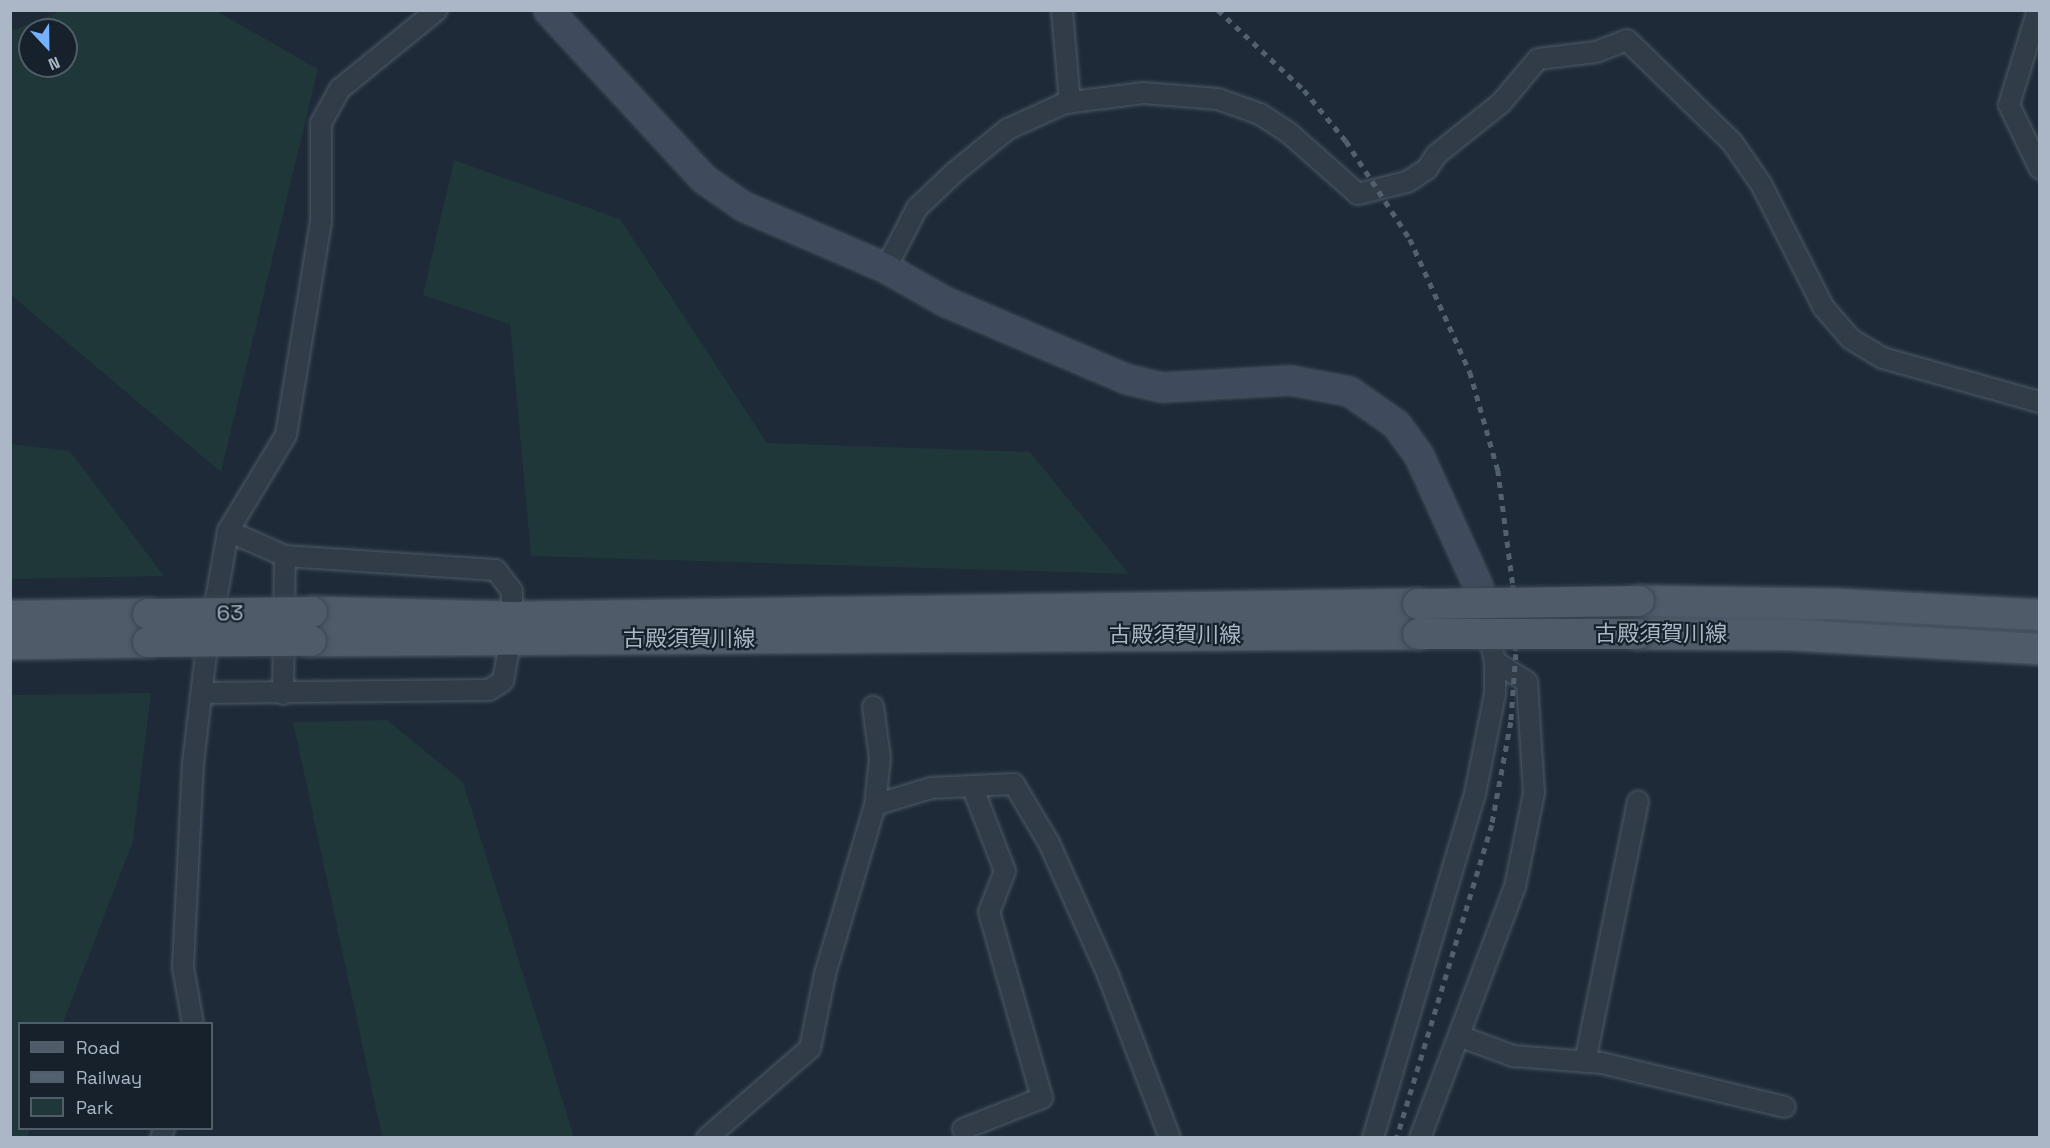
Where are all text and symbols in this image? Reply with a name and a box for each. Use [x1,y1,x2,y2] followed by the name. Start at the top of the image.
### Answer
[18,18,78,78] north arrow
[45,52,63,75] text: N
[216,600,244,626] street label: 63
[1595,621,1727,647] street label: 古殿須賀川線
[1109,622,1241,648] street label: 古殿須賀川線
[623,626,755,652] street label: 古殿須賀川線
[18,1022,213,1130] legend
[76,1036,120,1059] text: Road
[76,1066,142,1089] text: Railway
[76,1096,113,1119] text: Park

